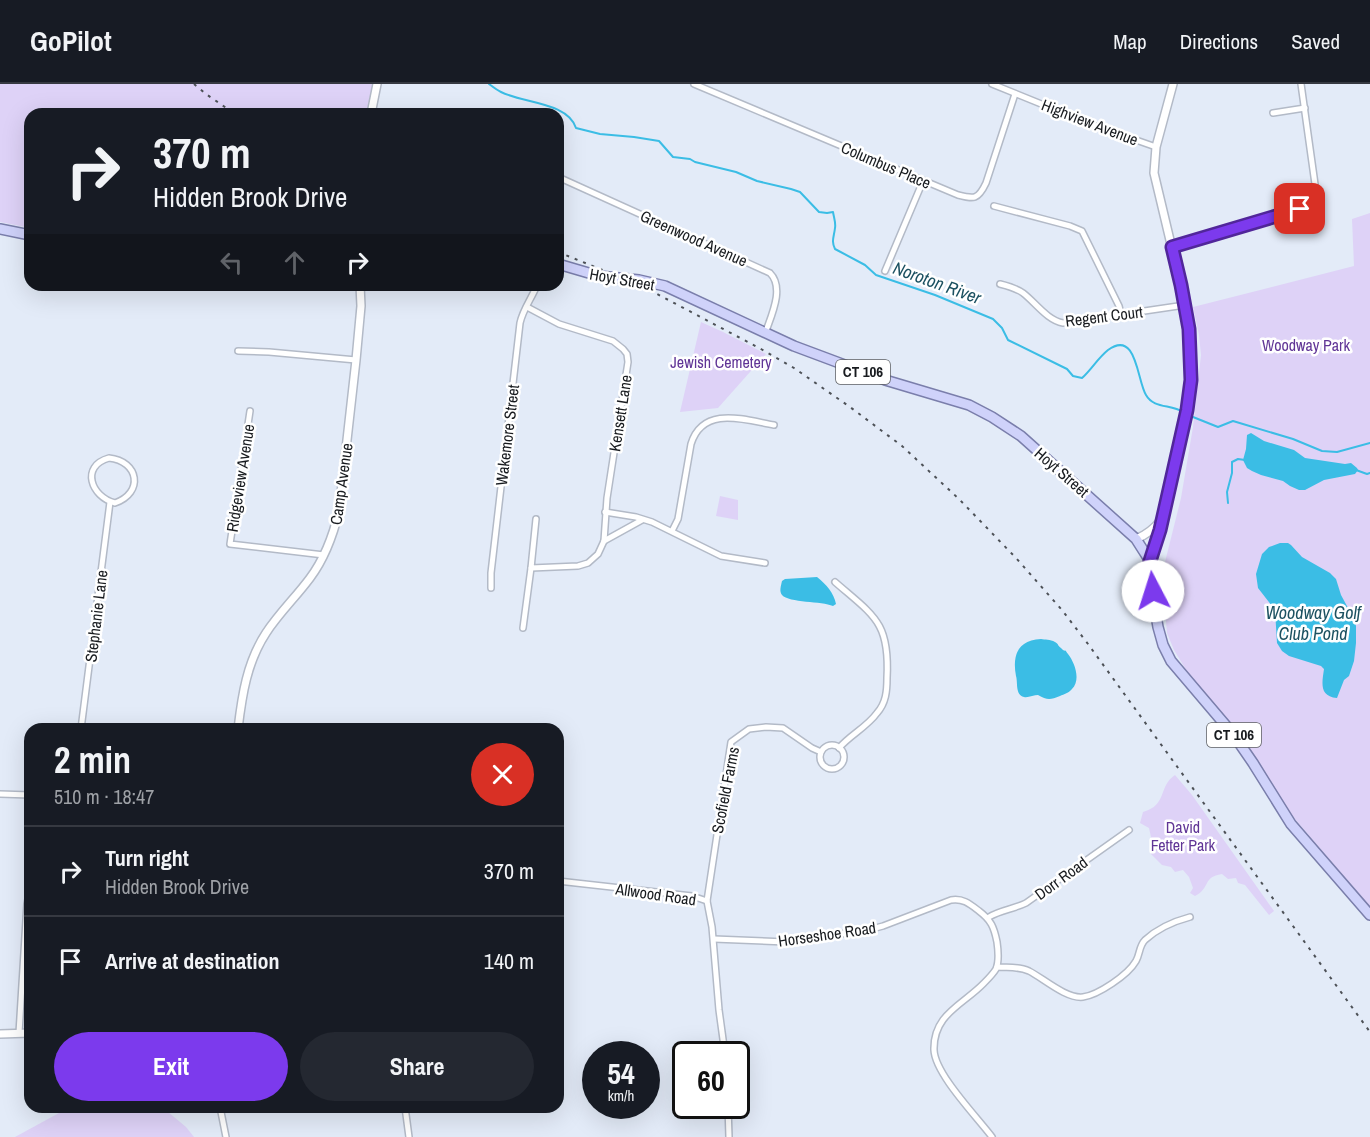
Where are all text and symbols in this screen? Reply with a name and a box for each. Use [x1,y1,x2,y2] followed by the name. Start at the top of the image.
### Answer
[30,22,112,60] text: GoPilot
[1113,27,1147,56] text: Map
[1180,27,1258,56] text: Directions
[1291,27,1340,56] text: Saved
[1038,93,1142,151] street label: Highview Avenue
[153,125,251,181] text: 370 m
[54,132,132,210] icon: right
[838,136,934,194] street label: Columbus Place
[153,179,347,215] text: Hidden Brook Drive
[1274,183,1325,234] pin
[1283,192,1316,225] icon: arrive
[637,205,751,271] street label: Greenwood Avenue
[215,246,248,279] icon: left
[278,246,311,279] icon: ahead
[341,246,374,279] icon: right
[890,255,986,310] water label: Noroton River
[588,262,657,296] street label: Hoyt Street
[1064,300,1144,332] street label: Regent Court
[1262,334,1350,356] park label: Woodway Park
[670,351,772,373] park label: Jewish Cemetery
[836,360,890,384] road number: CT 106
[603,373,637,453] street label: Kensett Lane
[490,383,524,487] street label: Wakemore Street
[221,422,259,534] street label: Ridgeview Avenue
[324,442,358,526] street label: Camp Avenue
[1030,442,1094,502] street label: Hoyt Street
[1121,559,1185,623] position arrow
[79,569,113,663] street label: Stephanie Lane
[1265,600,1363,646] water label: Woodway Golf Club Pond
[1207,723,1261,747] road number: CT 106
[54,736,131,784] text: 2 min
[471,743,534,806] button: close
[706,745,744,835] street label: Scofield Farms
[54,783,154,810] text: 510 m · 18:47
[1151,816,1216,856] park label: David Fetter Park
[105,843,189,873] text: Turn right
[1030,851,1092,905] street label: Dorr Road
[54,855,87,888] icon: right
[484,856,534,886] text: 370 m
[105,873,249,900] text: Hidden Brook Drive
[613,877,698,911] street label: Allwood Road
[777,916,877,952] street label: Horseshoe Road
[54,945,87,978] icon: arrive
[105,946,279,976] text: Arrive at destination
[484,946,534,976] text: 140 m
[54,1032,288,1101] button: Exit
[300,1032,534,1101] button: Share
[672,1041,750,1119] speed limit sign: 60
[607,1053,635,1093] text: 54
[608,1085,634,1106] text: km/h

